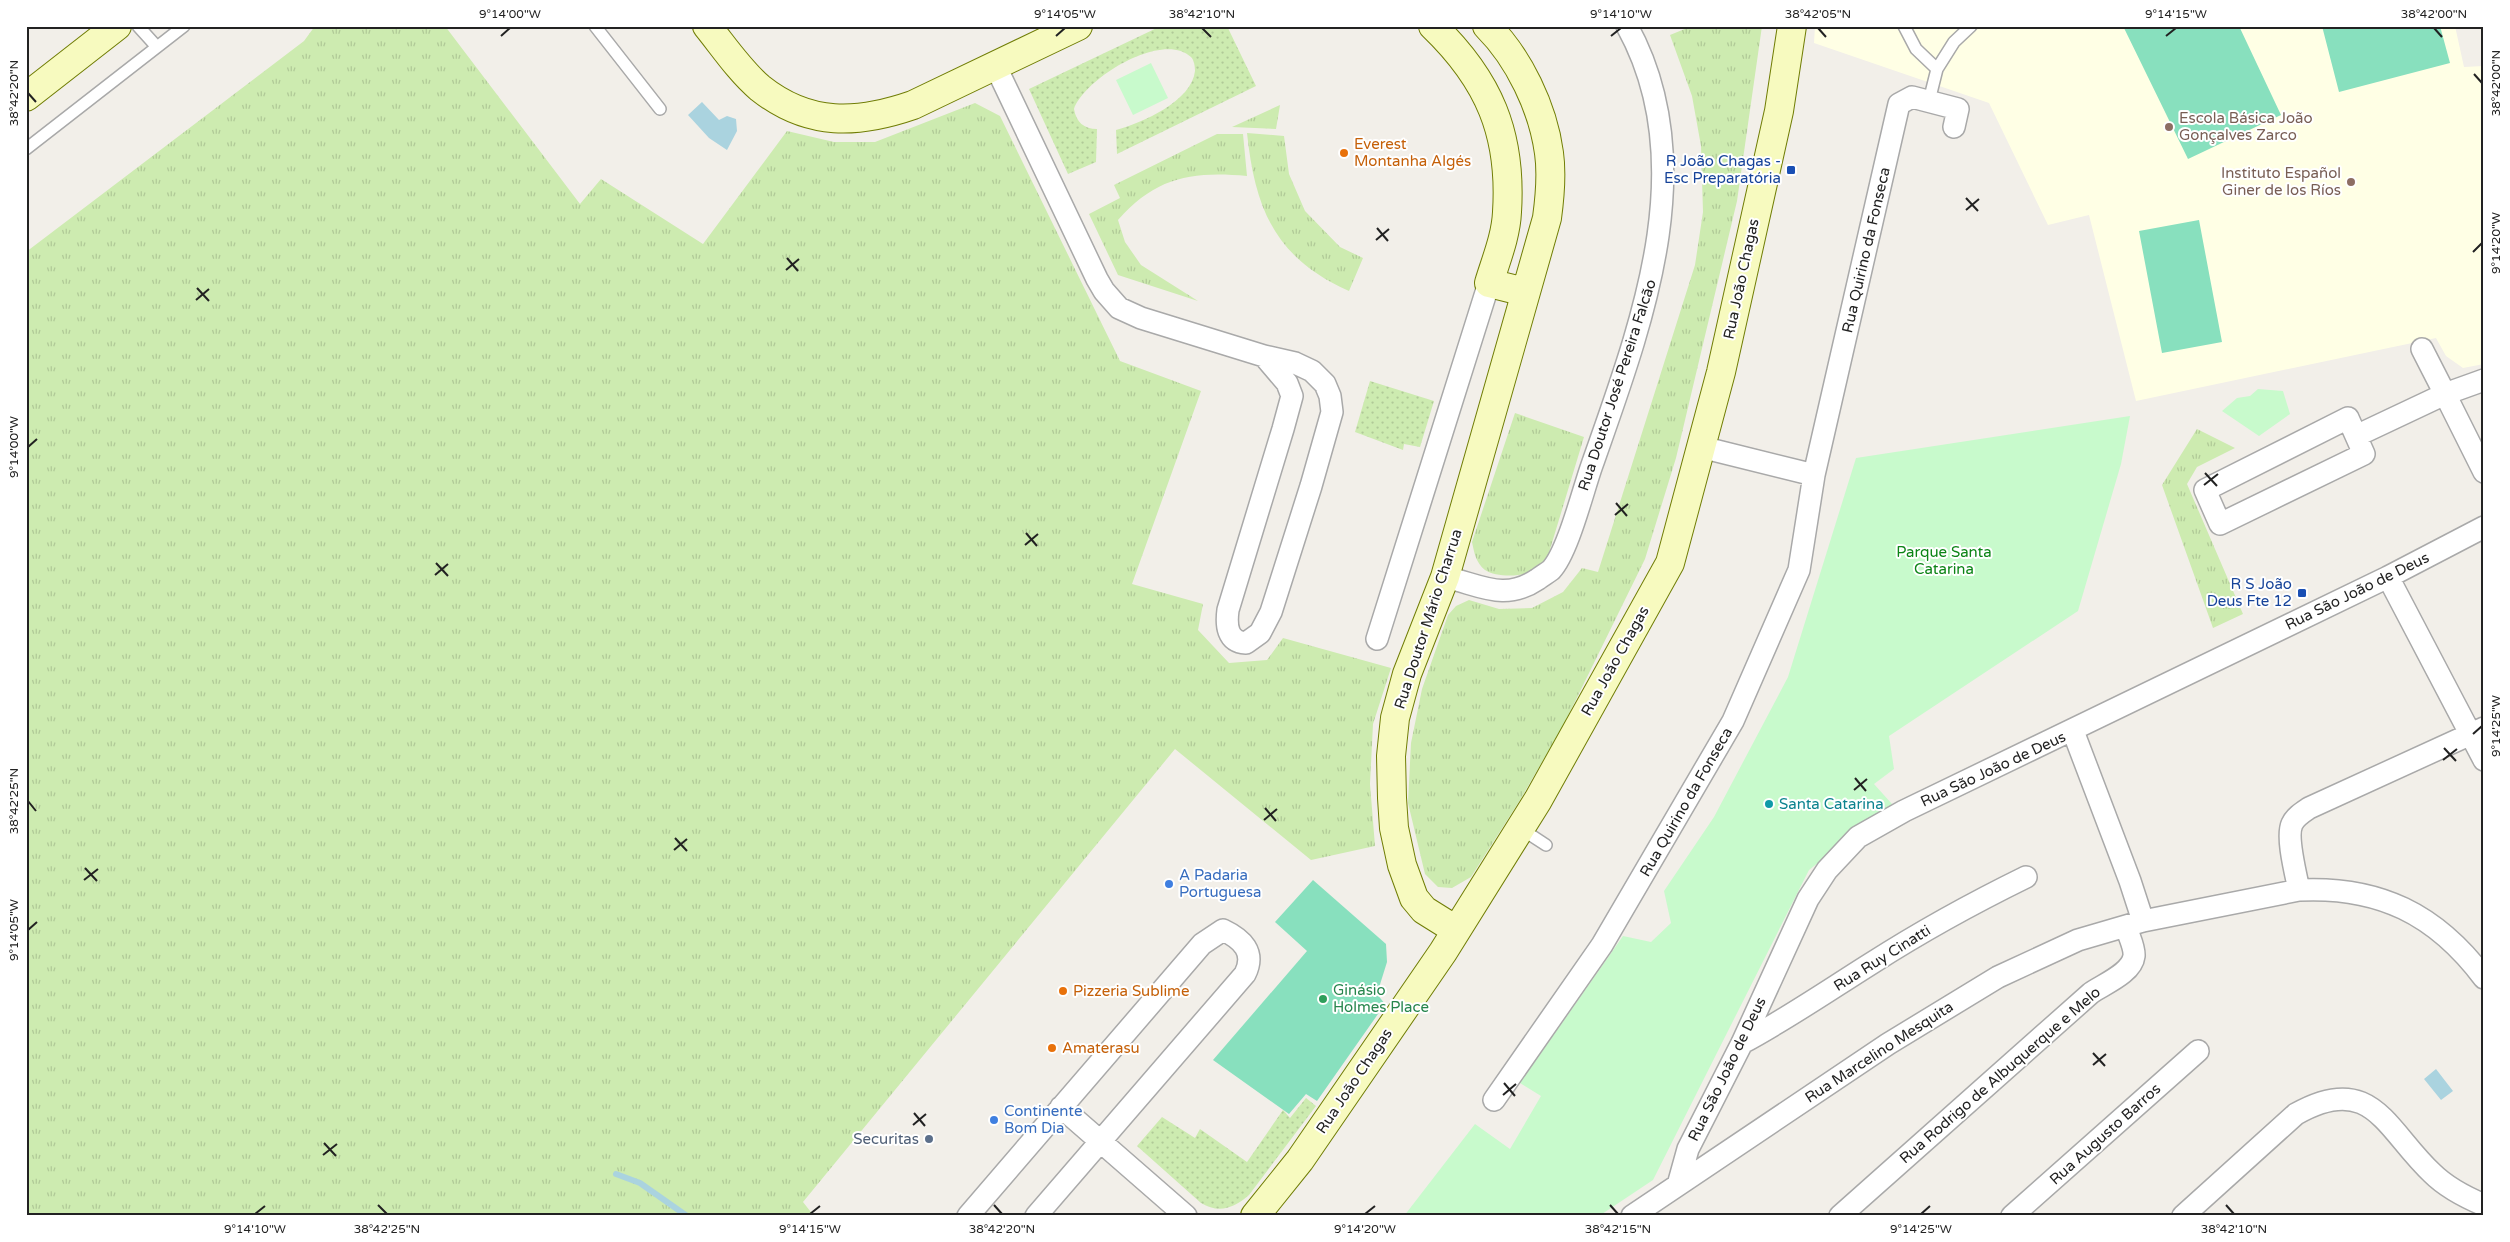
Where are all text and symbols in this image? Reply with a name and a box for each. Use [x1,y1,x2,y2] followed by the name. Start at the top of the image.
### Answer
[479,7,541,21] text: 9°14'00"W
[1034,7,1096,21] text: 9°14'05"W
[1169,7,1235,21] text: 38°42'10"N
[1590,7,1652,21] text: 9°14'10"W
[1785,7,1851,21] text: 38°42'05"N
[2145,7,2207,21] text: 9°14'15"W
[2401,7,2467,21] text: 38°42'00"N
[2489,50,2503,116] text: 38°42'00"N
[7,60,21,126] text: 38°42'20"N
[2179,109,2313,144] place label: Escola Básica João Gonçalves Zarco
[2163,121,2175,133] marker: Escola Básica João Gonçalves Zarco
[1354,135,1471,170] place label: Everest Montanha Algés
[1338,147,1350,159] marker: Everest Montanha Algés
[1664,152,1781,187] place label: R João Chagas - Esc Preparatória
[1785,164,1797,176] marker: R João Chagas - Esc Preparatória
[2221,164,2341,199] place label: Instituto Español Giner de los Ríos
[1838,165,1894,335] street label: Rua Quirino da Fonseca
[2345,176,2357,188] marker: Instituto Español Giner de los Ríos
[2489,212,2503,274] text: 9°14'20"W
[1719,217,1763,341] street label: Rua João Chagas
[1574,277,1660,493] street label: Rua Doutor José Pereira Falcão
[7,416,21,478] text: 9°14'00"W
[1390,527,1466,711] street label: Rua Doutor Mário Charrua
[1896,543,1992,578] park label: Parque Santa Catarina
[2282,548,2432,634] street label: Rua São João de Deus
[2207,575,2292,610] place label: R S João Deus Fte 12
[2296,587,2308,599] marker: R S João Deus Fte 12
[1577,603,1653,719] street label: Rua João Chagas
[2489,695,2503,757] text: 9°14'25"W
[1636,724,1736,880] street label: Rua Quirino da Fonseca
[1918,727,2068,811] street label: Rua São João de Deus
[7,768,21,834] text: 38°42'25"N
[1779,795,1884,813] place label: Santa Catarina
[1763,798,1775,810] marker: Santa Catarina
[1179,866,1261,901] place label: A Padaria Portuguesa
[1163,878,1175,890] marker: A Padaria Portuguesa
[7,899,21,961] text: 9°14'05"W
[1830,921,1934,995] street label: Rua Ruy Cinatti
[1333,981,1429,1016] place label: Ginásio Holmes Place
[1073,982,1189,1000] place label: Pizzeria Sublime
[1896,983,2104,1167] street label: Rua Rodrigo de Albuquerque e Melo
[1057,985,1069,997] marker: Pizzeria Sublime
[1317,993,1329,1005] marker: Ginásio Holmes Place
[1684,994,1770,1144] street label: Rua São João de Deus
[1802,997,1956,1107] street label: Rua Marcelino Mesquita
[1312,1025,1396,1137] street label: Rua João Chagas
[1062,1039,1140,1057] place label: Amaterasu
[1046,1042,1058,1054] marker: Amaterasu
[2046,1079,2164,1189] street label: Rua Augusto Barros
[1004,1102,1082,1137] place label: Continente Bom Dia
[988,1114,1000,1126] marker: Continente Bom Dia
[853,1130,919,1148] place label: Securitas
[923,1133,935,1145] marker: Securitas
[224,1222,286,1236] text: 9°14'10"W
[354,1222,420,1236] text: 38°42'25"N
[779,1222,841,1236] text: 9°14'15"W
[969,1222,1035,1236] text: 38°42'20"N
[1334,1222,1396,1236] text: 9°14'20"W
[1585,1222,1651,1236] text: 38°42'15"N
[1890,1222,1952,1236] text: 9°14'25"W
[2201,1222,2267,1236] text: 38°42'10"N

